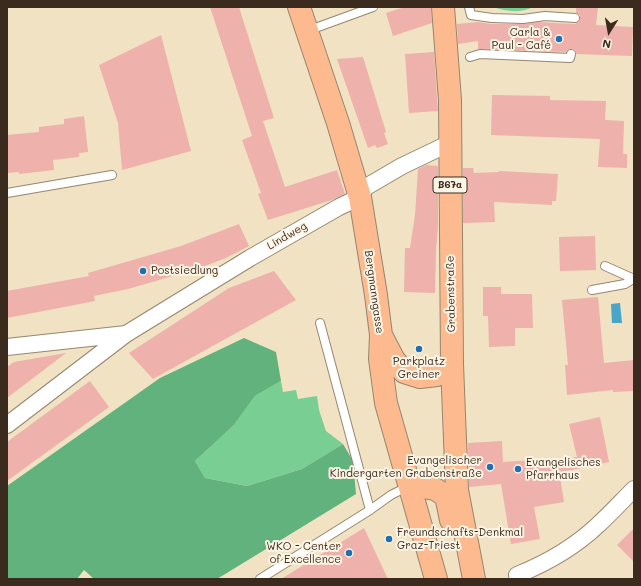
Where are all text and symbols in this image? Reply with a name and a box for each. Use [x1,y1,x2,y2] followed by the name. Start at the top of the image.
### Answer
[589,12,629,52] north arrow
[492,26,551,52] place label: Carla & Paul - Café
[554,34,564,44] marker: Carla & Paul - Café
[601,36,612,52] text: N
[433,177,467,193] road number: B67a
[265,219,309,253] street label: Lindweg
[362,249,386,335] street label: Bergmanngasse
[444,256,458,332] street label: Grabenstraße
[151,264,218,278] place label: Postsiedlung
[138,266,148,276] marker: Postsiedlung
[414,344,424,354] marker: Parkplatz Greiner
[393,355,445,381] place label: Parkplatz Greiner
[330,454,482,480] place label: Evangelischer Kindergarten Grabenstraße
[526,456,601,482] place label: Evangelisches Pfarrhaus
[485,462,495,472] marker: Evangelischer Kindergarten Grabenstraße
[513,464,523,474] marker: Evangelisches Pfarrhaus
[397,526,523,552] place label: Freundschafts-Denkmal Graz-Triest
[384,534,394,544] marker: Freundschafts-Denkmal Graz-Triest
[266,540,341,566] place label: WKO - Center of Excellence
[344,548,354,558] marker: WKO - Center of Excellence

